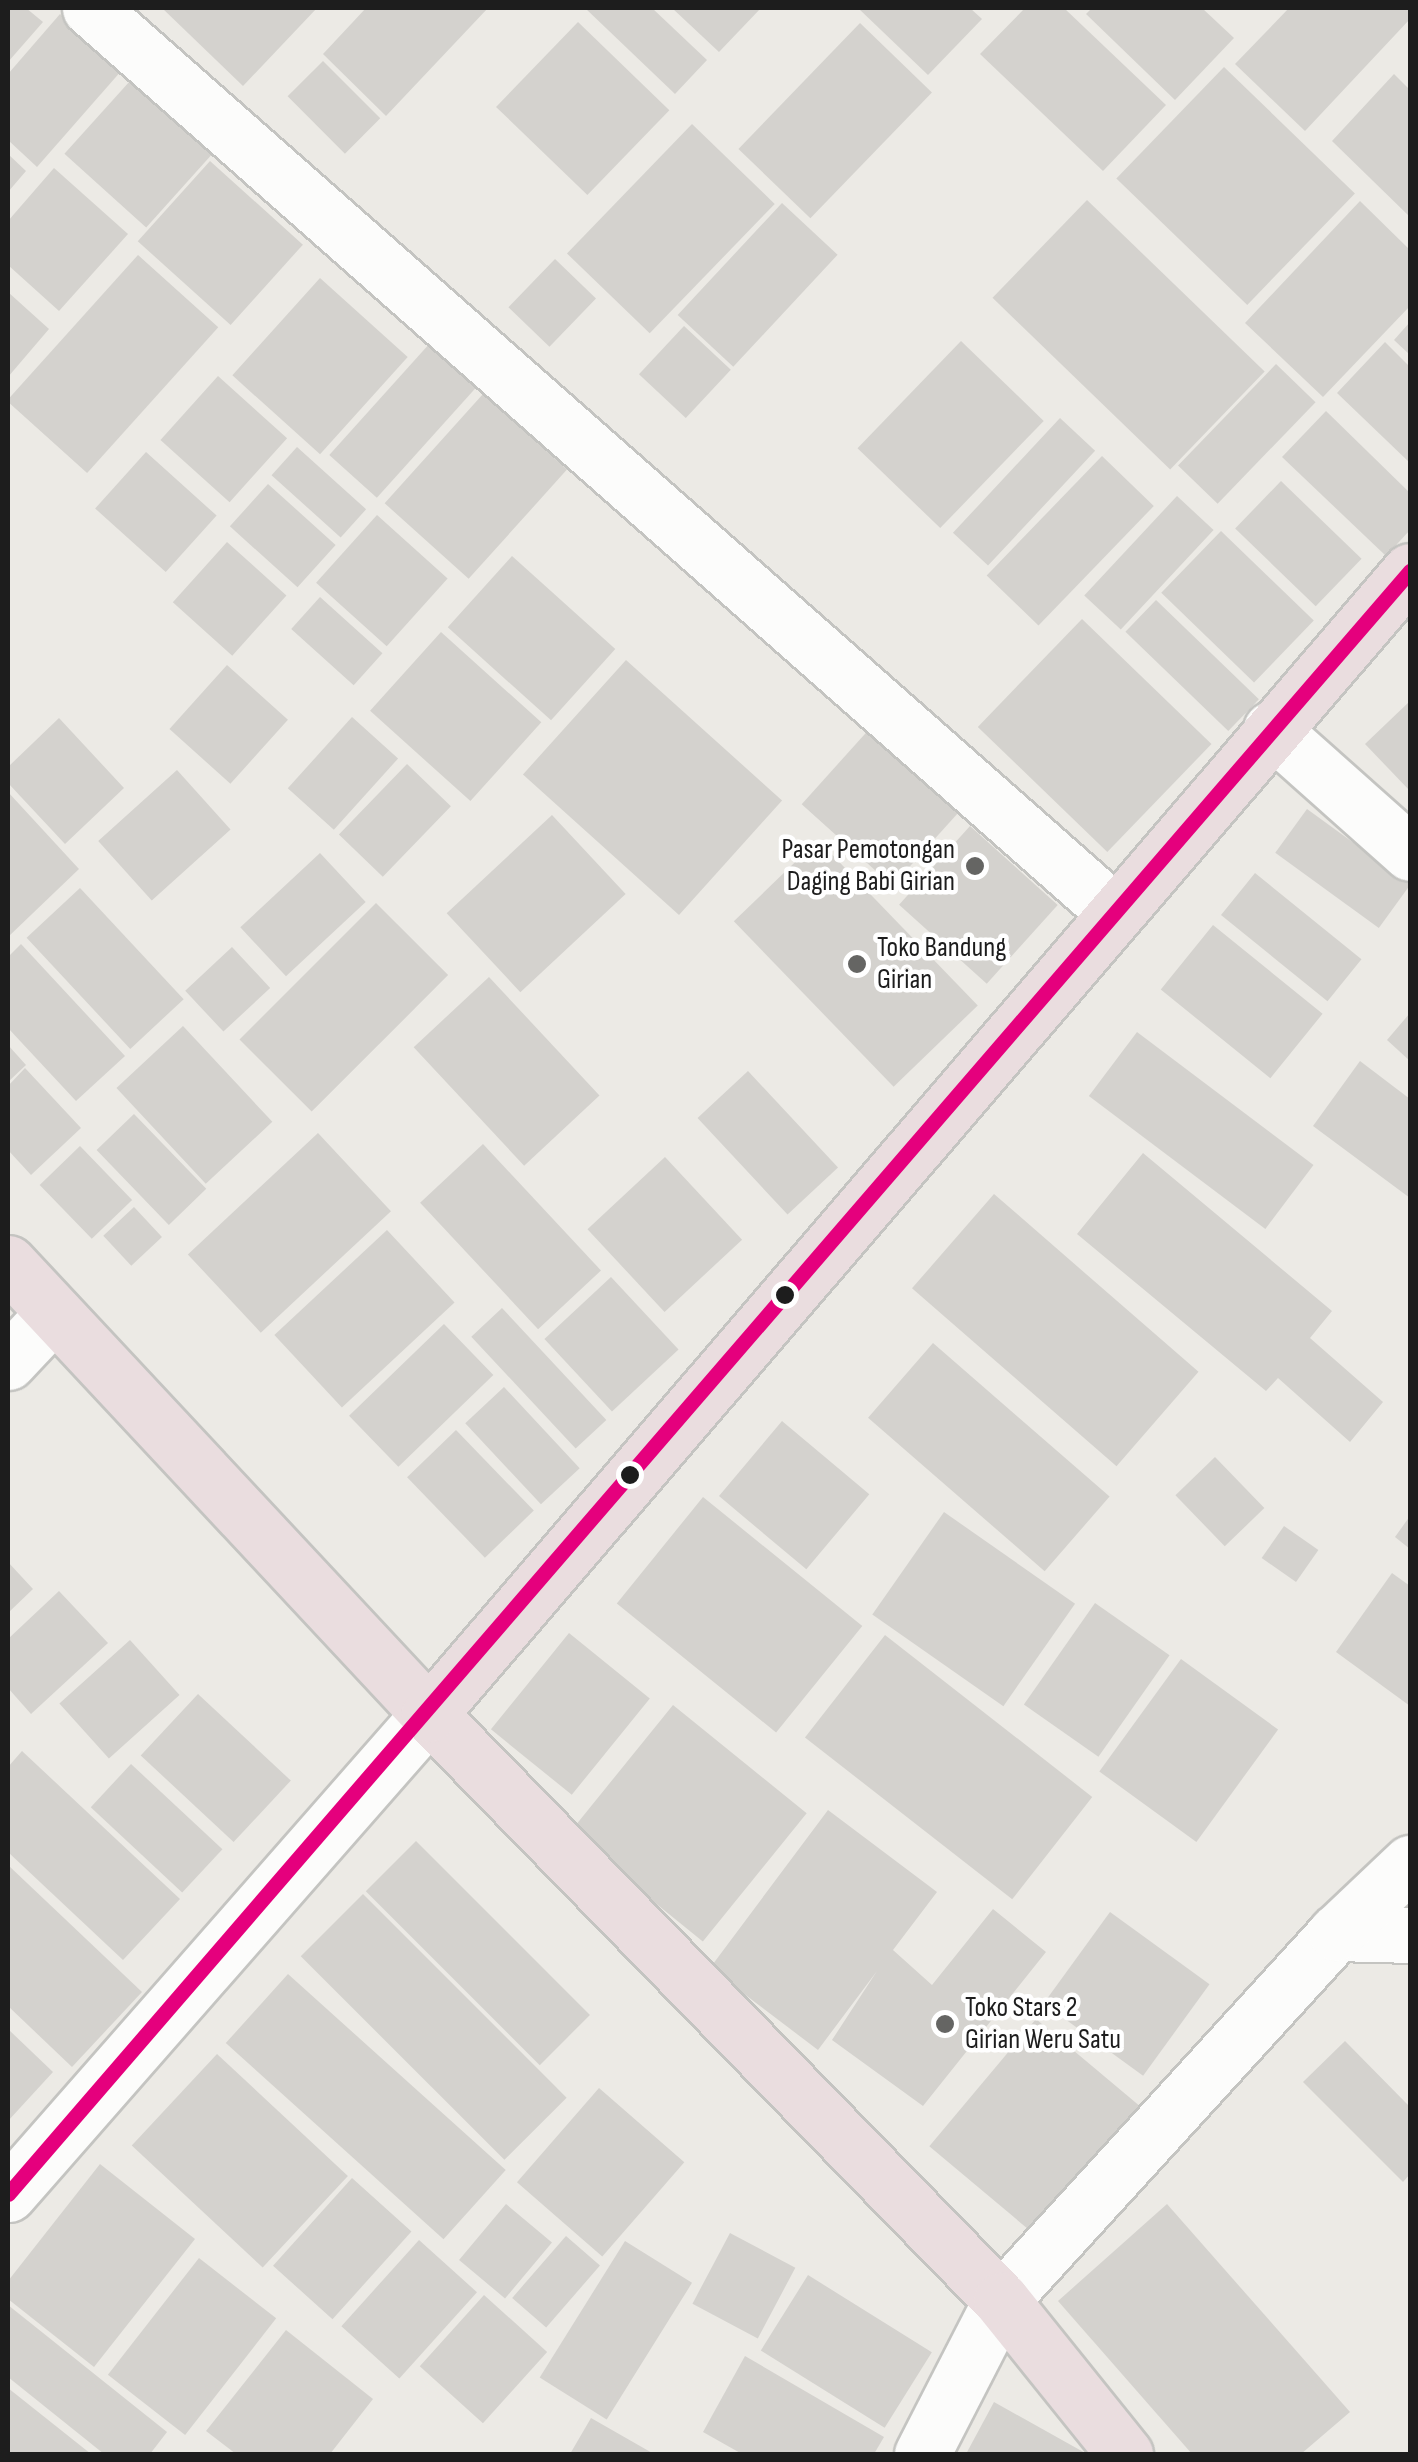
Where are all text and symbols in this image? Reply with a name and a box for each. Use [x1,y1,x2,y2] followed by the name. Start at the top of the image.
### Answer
[781,833,955,899] place label: Pasar Pemotongan Daging Babi Girian
[964,855,986,877] marker: Pasar Pemotongan Daging Babi Girian
[877,931,1006,997] place label: Toko Bandung Girian
[846,953,868,975] marker: Toko Bandung Girian
[775,1285,795,1305] unlabelled marker
[620,1465,640,1485] unlabelled marker
[965,1991,1121,2057] place label: Toko Stars 2 Girian Weru Satu
[934,2013,956,2035] marker: Toko Stars 2 Girian Weru Satu

